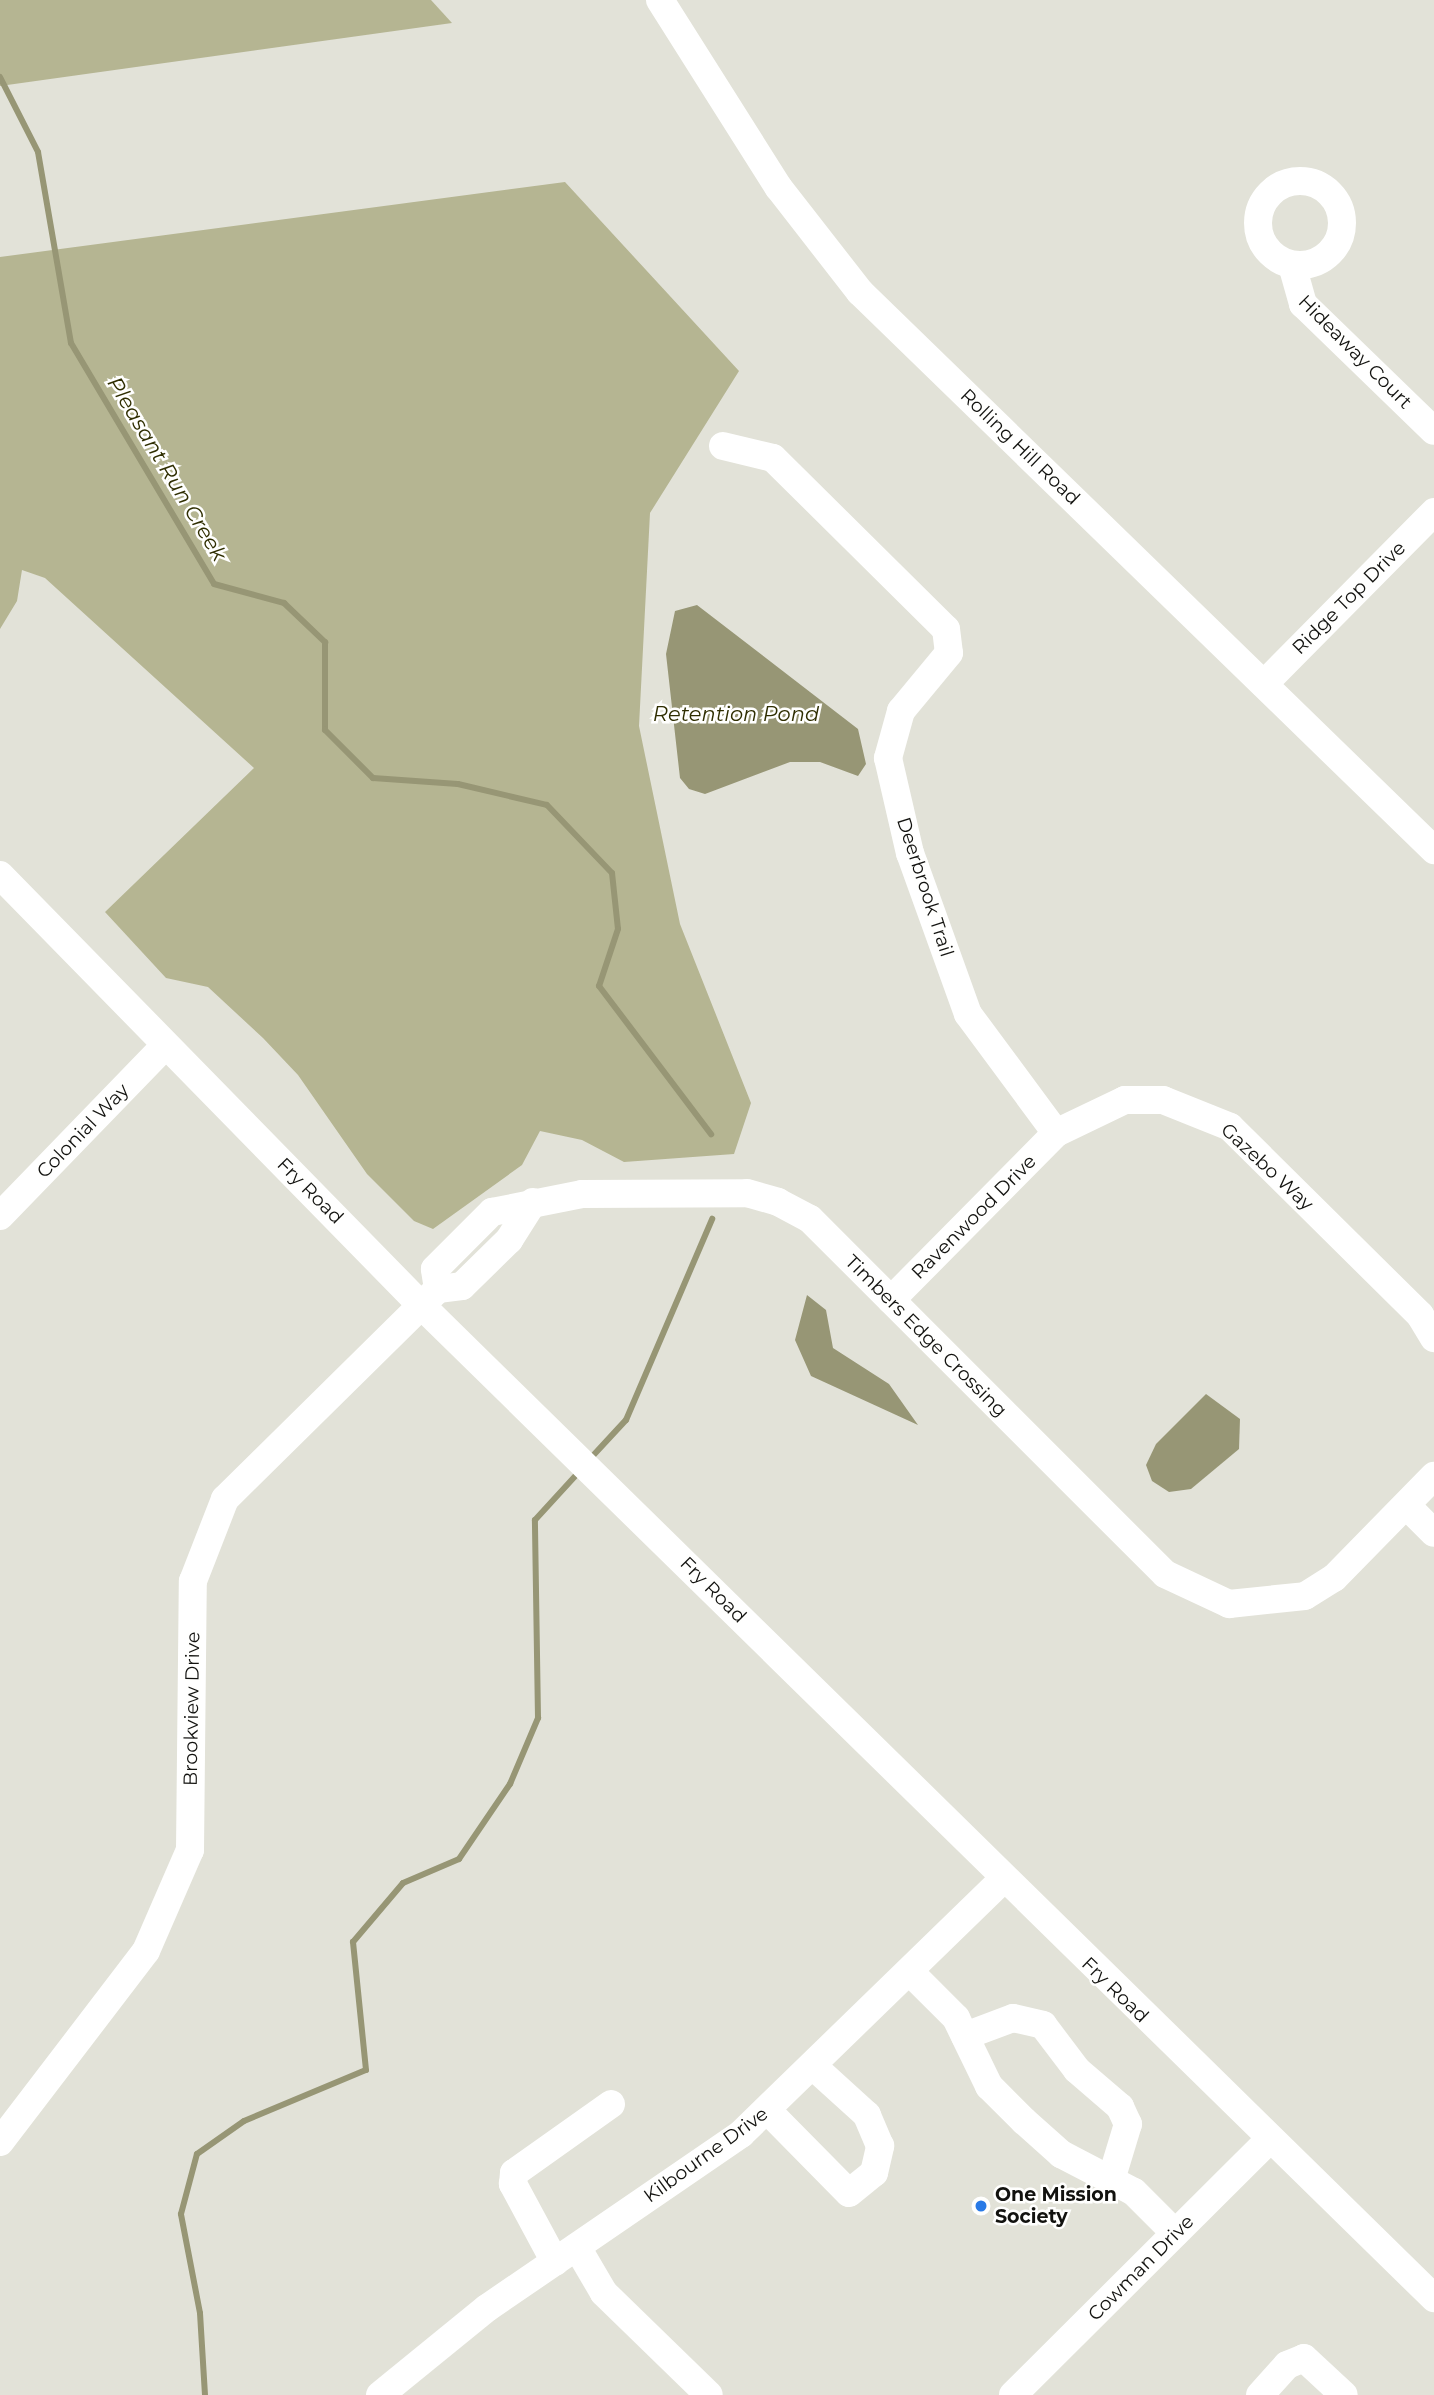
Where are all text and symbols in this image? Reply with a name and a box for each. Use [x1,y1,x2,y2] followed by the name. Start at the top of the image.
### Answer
[1293,290,1417,414] street label: Hideaway Court
[102,372,232,566] water label: Pleasant Run Creek
[956,384,1084,510] street label: Rolling Hill Road
[1288,537,1410,659] street label: Ridge Top Drive
[653,701,819,727] water label: Retention Pond
[892,814,958,960] street label: Deerbrook Trail
[32,1079,134,1183] street label: Colonial Way
[1216,1118,1318,1216] street label: Gazebo Way
[907,1150,1041,1284] street label: Ravenwood Drive
[272,1153,348,1229] street label: Fry Road
[840,1250,1012,1422] street label: Timbers Edge Crossing
[675,1552,751,1628] street label: Fry Road
[179,1632,205,1786] street label: Brookview Drive
[1077,1953,1153,2027] street label: Fry Road
[640,2102,772,2208] street label: Kilbourne Drive
[995,2184,1117,2228] place label: One Mission Society
[973,2198,989,2214] marker: One Mission Society
[1083,2210,1199,2326] street label: Cowman Drive

